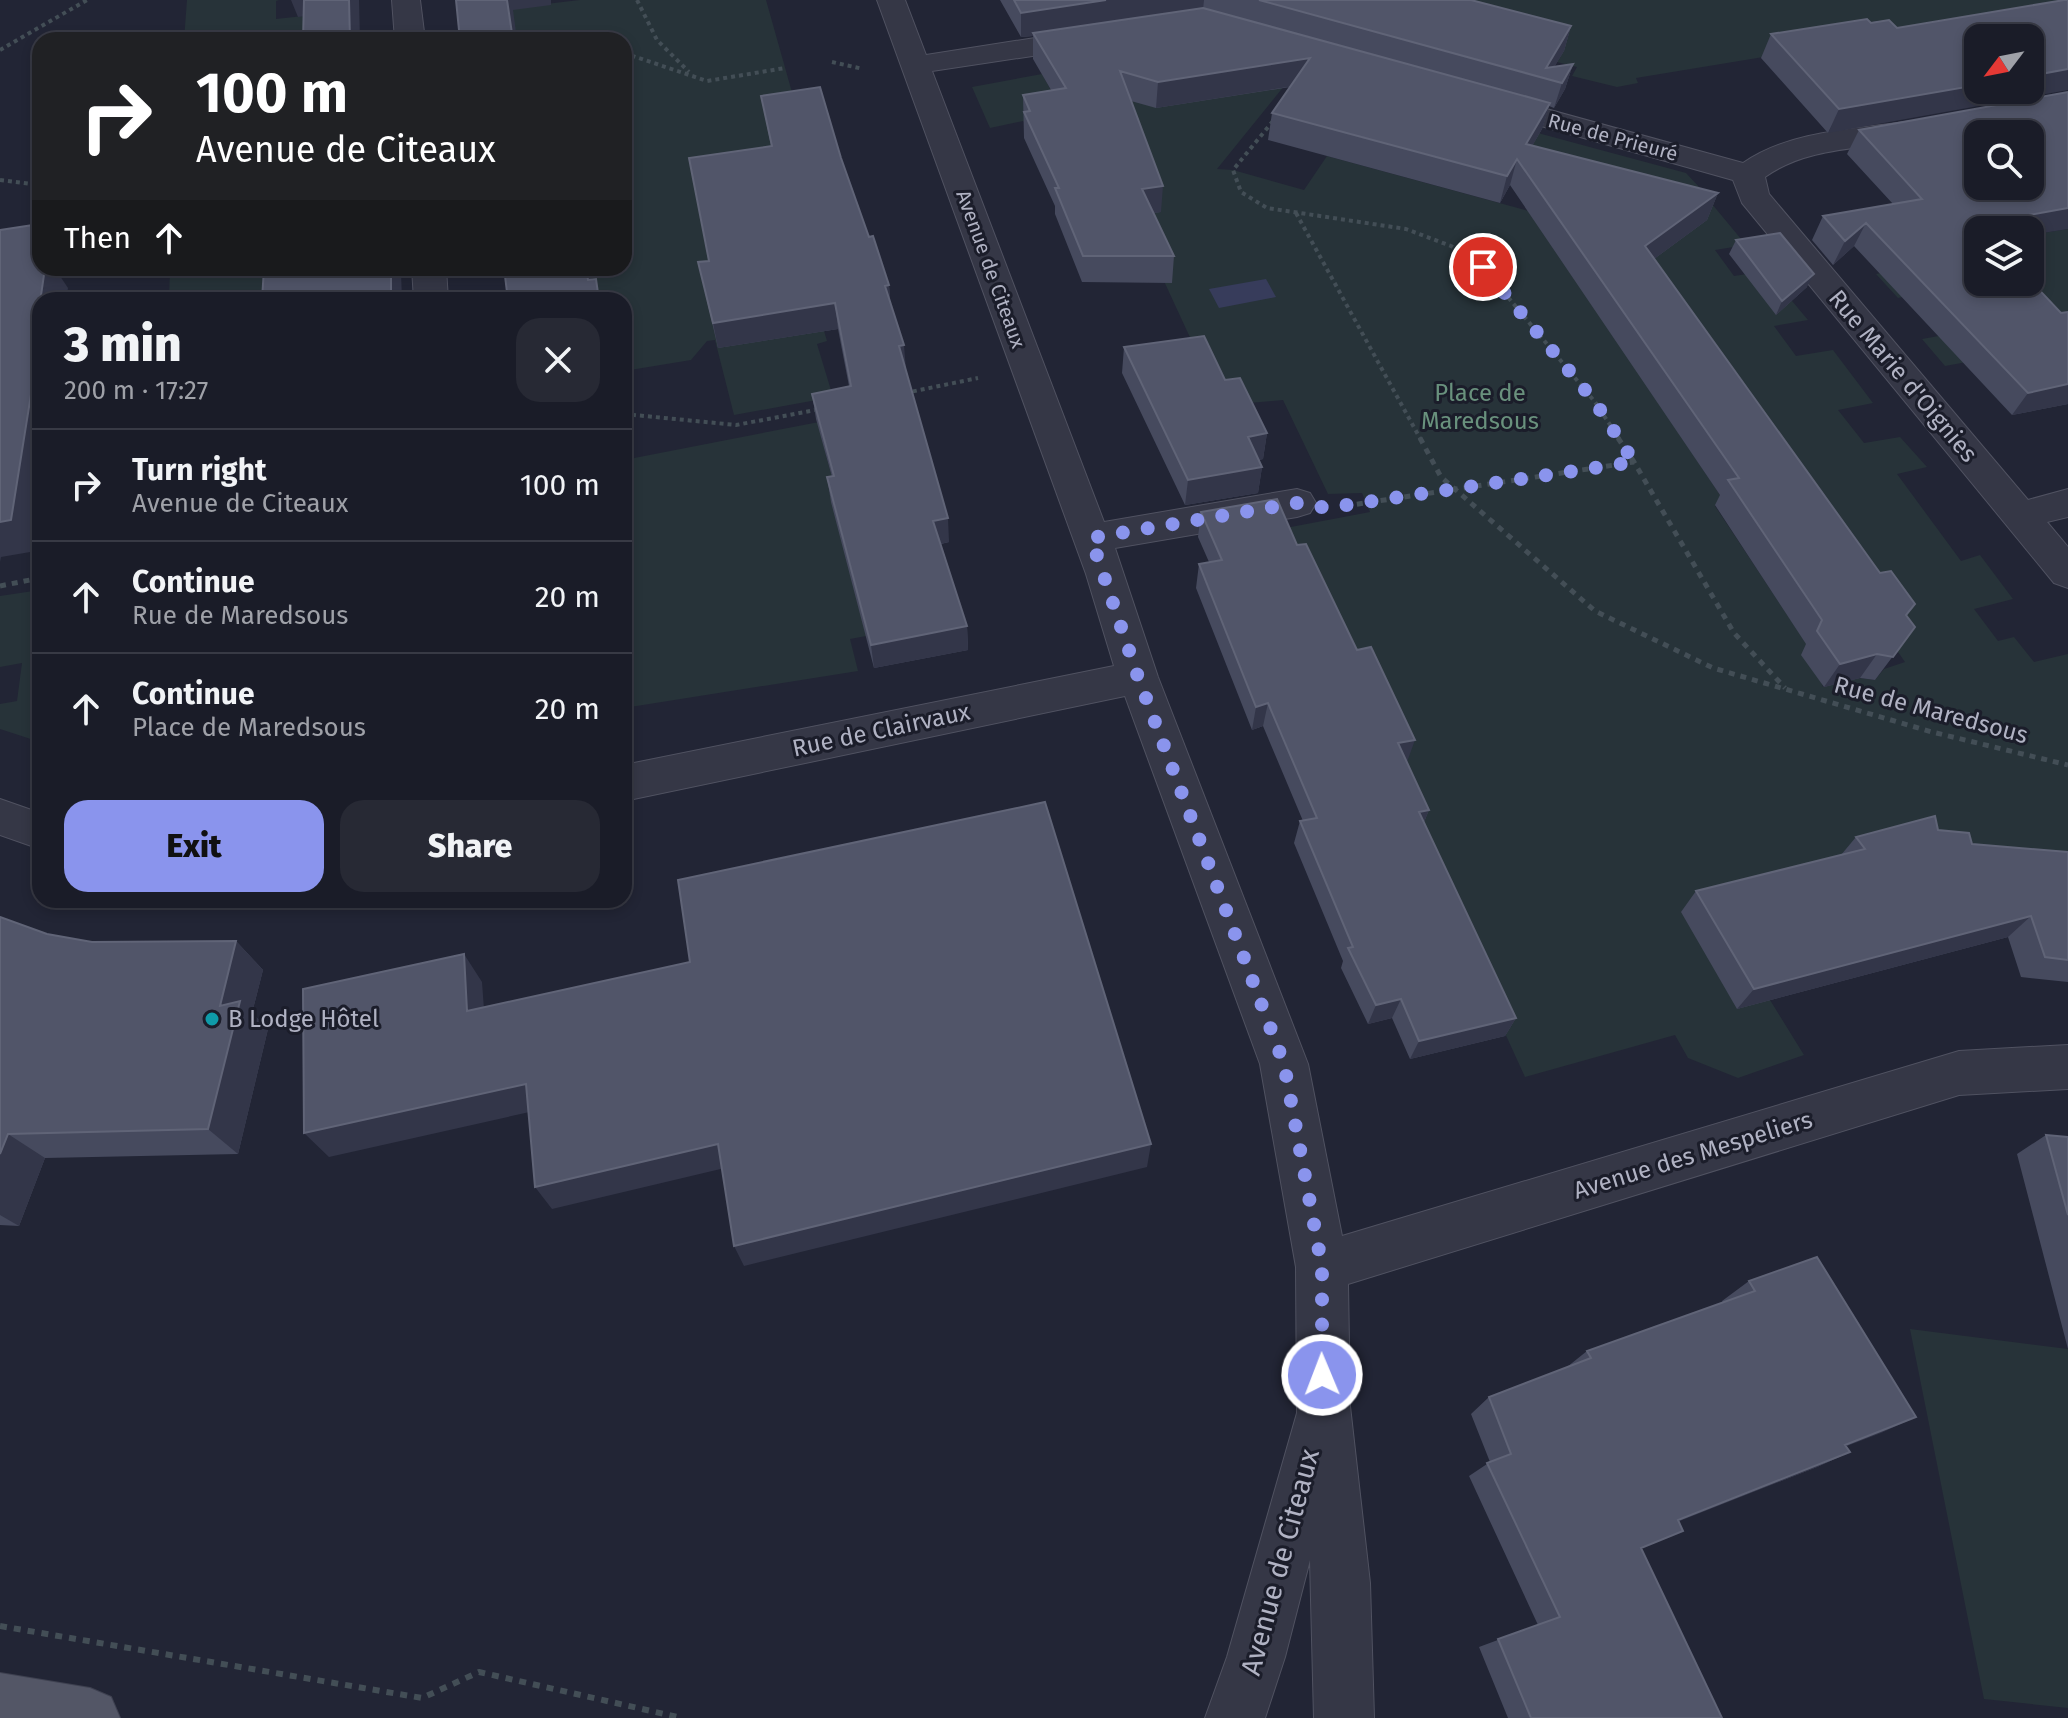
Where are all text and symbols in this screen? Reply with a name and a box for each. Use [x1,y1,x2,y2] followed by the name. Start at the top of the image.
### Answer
[1964,24,2044,104] north arrow
[1964,24,2044,296] map controls
[196,60,348,127] text: 100 m
[64,64,168,168] icon: right
[1546,108,1680,166] street label: Rue de Prieuré
[1964,120,2044,200] button: search
[196,128,496,172] text: Avenue de Citeaux
[951,187,1031,352] street label: Avenue de Citeaux
[147,216,191,260] icon: ahead
[1964,216,2044,296] button: layers
[64,220,131,256] text: Then
[1449,233,1517,301] pin
[1461,245,1505,289] icon: arrive
[1823,284,1983,468] street label: Rue Marie d'Oignies
[64,316,182,374] text: 3 min
[516,318,600,402] button: close
[64,375,208,406] text: 200 m · 17:27
[1421,379,1539,435] park label: Place de Maredsous
[132,452,267,488] text: Turn right
[64,463,108,507] icon: right
[520,467,600,503] text: 100 m
[132,488,348,519] text: Avenue de Citeaux
[132,564,255,600] text: Continue
[64,575,108,619] icon: ahead
[535,579,600,615] text: 20 m
[132,600,348,631] text: Rue de Maredsous
[1831,671,2031,749] street label: Rue de Maredsous
[132,676,255,712] text: Continue
[64,687,108,731] icon: ahead
[535,691,600,727] text: 20 m
[790,697,973,763] street label: Rue de Clairvaux
[132,712,366,743] text: Place de Maredsous
[64,800,324,892] button: Exit
[340,800,600,892] button: Share
[228,1005,379,1033] place label: B Lodge Hôtel
[203,1010,221,1028] marker: B Lodge Hôtel
[1570,1105,1816,1205] street label: Avenue des Mespeliers
[1280,1333,1364,1417] position arrow
[1234,1445,1326,1679] street label: Avenue de Citeaux

